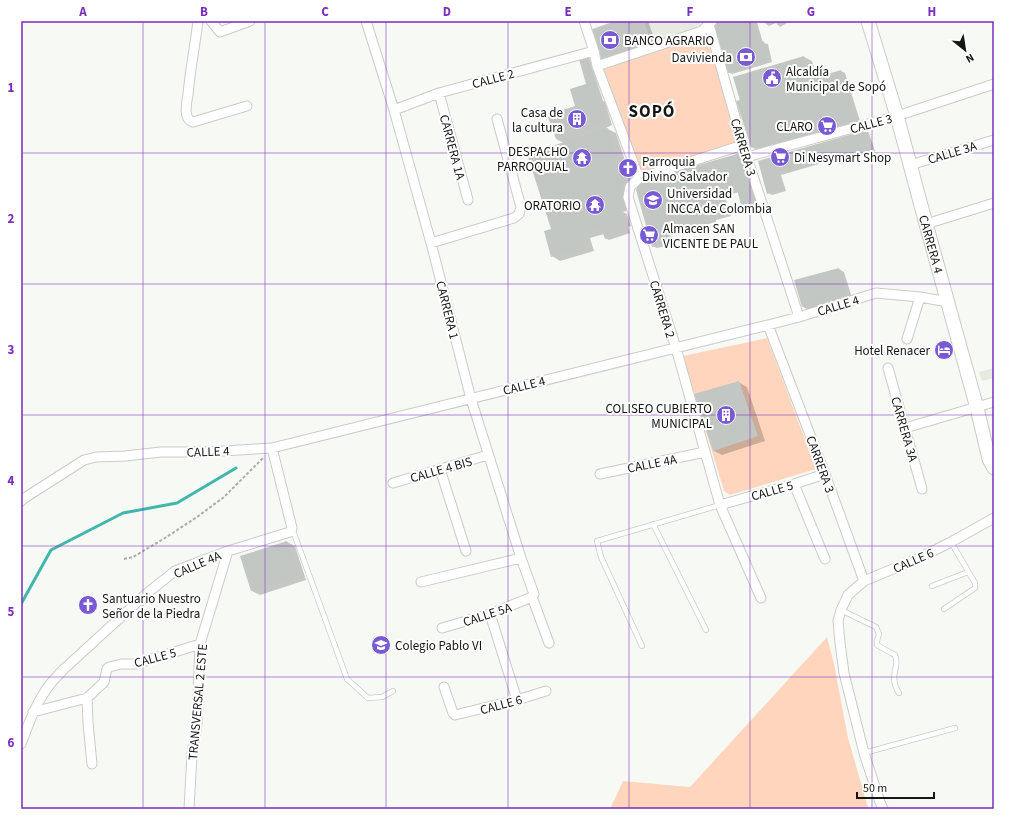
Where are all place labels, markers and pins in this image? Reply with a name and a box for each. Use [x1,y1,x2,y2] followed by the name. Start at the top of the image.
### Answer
[599,29,621,51] bank icon: BANCO AGRARIO
[624,32,714,50] place label: BANCO AGRARIO
[735,46,757,68] bank icon: Davivienda
[672,49,732,67] place label: Davivienda
[786,63,886,96] place label: Alcaldía Municipal de Sopó
[761,67,783,89] public building icon: Alcaldía Municipal de Sopó
[512,104,563,137] place label: Casa de la cultura
[566,108,588,130] building icon: Casa de la cultura
[816,115,838,137] supermarket icon: CLARO
[776,118,813,136] place label: CLARO
[497,143,568,176] place label: DESPACHO PARROQUIAL
[769,146,791,168] supermarket icon: Di Nesymart Shop
[571,147,593,169] temple icon: DESPACHO PARROQUIAL
[794,149,891,167] place label: Di Nesymart Shop
[642,153,728,186] place label: Parroquia Divino Salvador
[617,157,639,179] church icon: Parroquia Divino Salvador
[667,185,772,218] place label: Universidad INCCA de Colombia
[642,189,664,211] school or university icon: Universidad INCCA de Colombia
[584,194,606,216] temple icon: ORATORIO
[524,197,581,215] place label: ORATORIO
[663,220,758,253] place label: Almacen SAN VICENTE DE PAUL
[638,224,660,246] supermarket icon: Almacen SAN VICENTE DE PAUL
[933,339,955,361] hotel icon: Hotel Renacer
[854,342,930,360] place label: Hotel Renacer
[605,400,712,433] place label: COLISEO CUBIERTO MUNICIPAL
[715,404,737,426] building icon: COLISEO CUBIERTO MUNICIPAL
[102,590,201,623] place label: Santuario Nuestro Señor de la Piedra
[77,594,99,616] church icon: Santuario Nuestro Señor de la Piedra
[370,634,392,656] school or university icon: Colegio Pablo VI
[395,637,482,655] place label: Colegio Pablo VI

